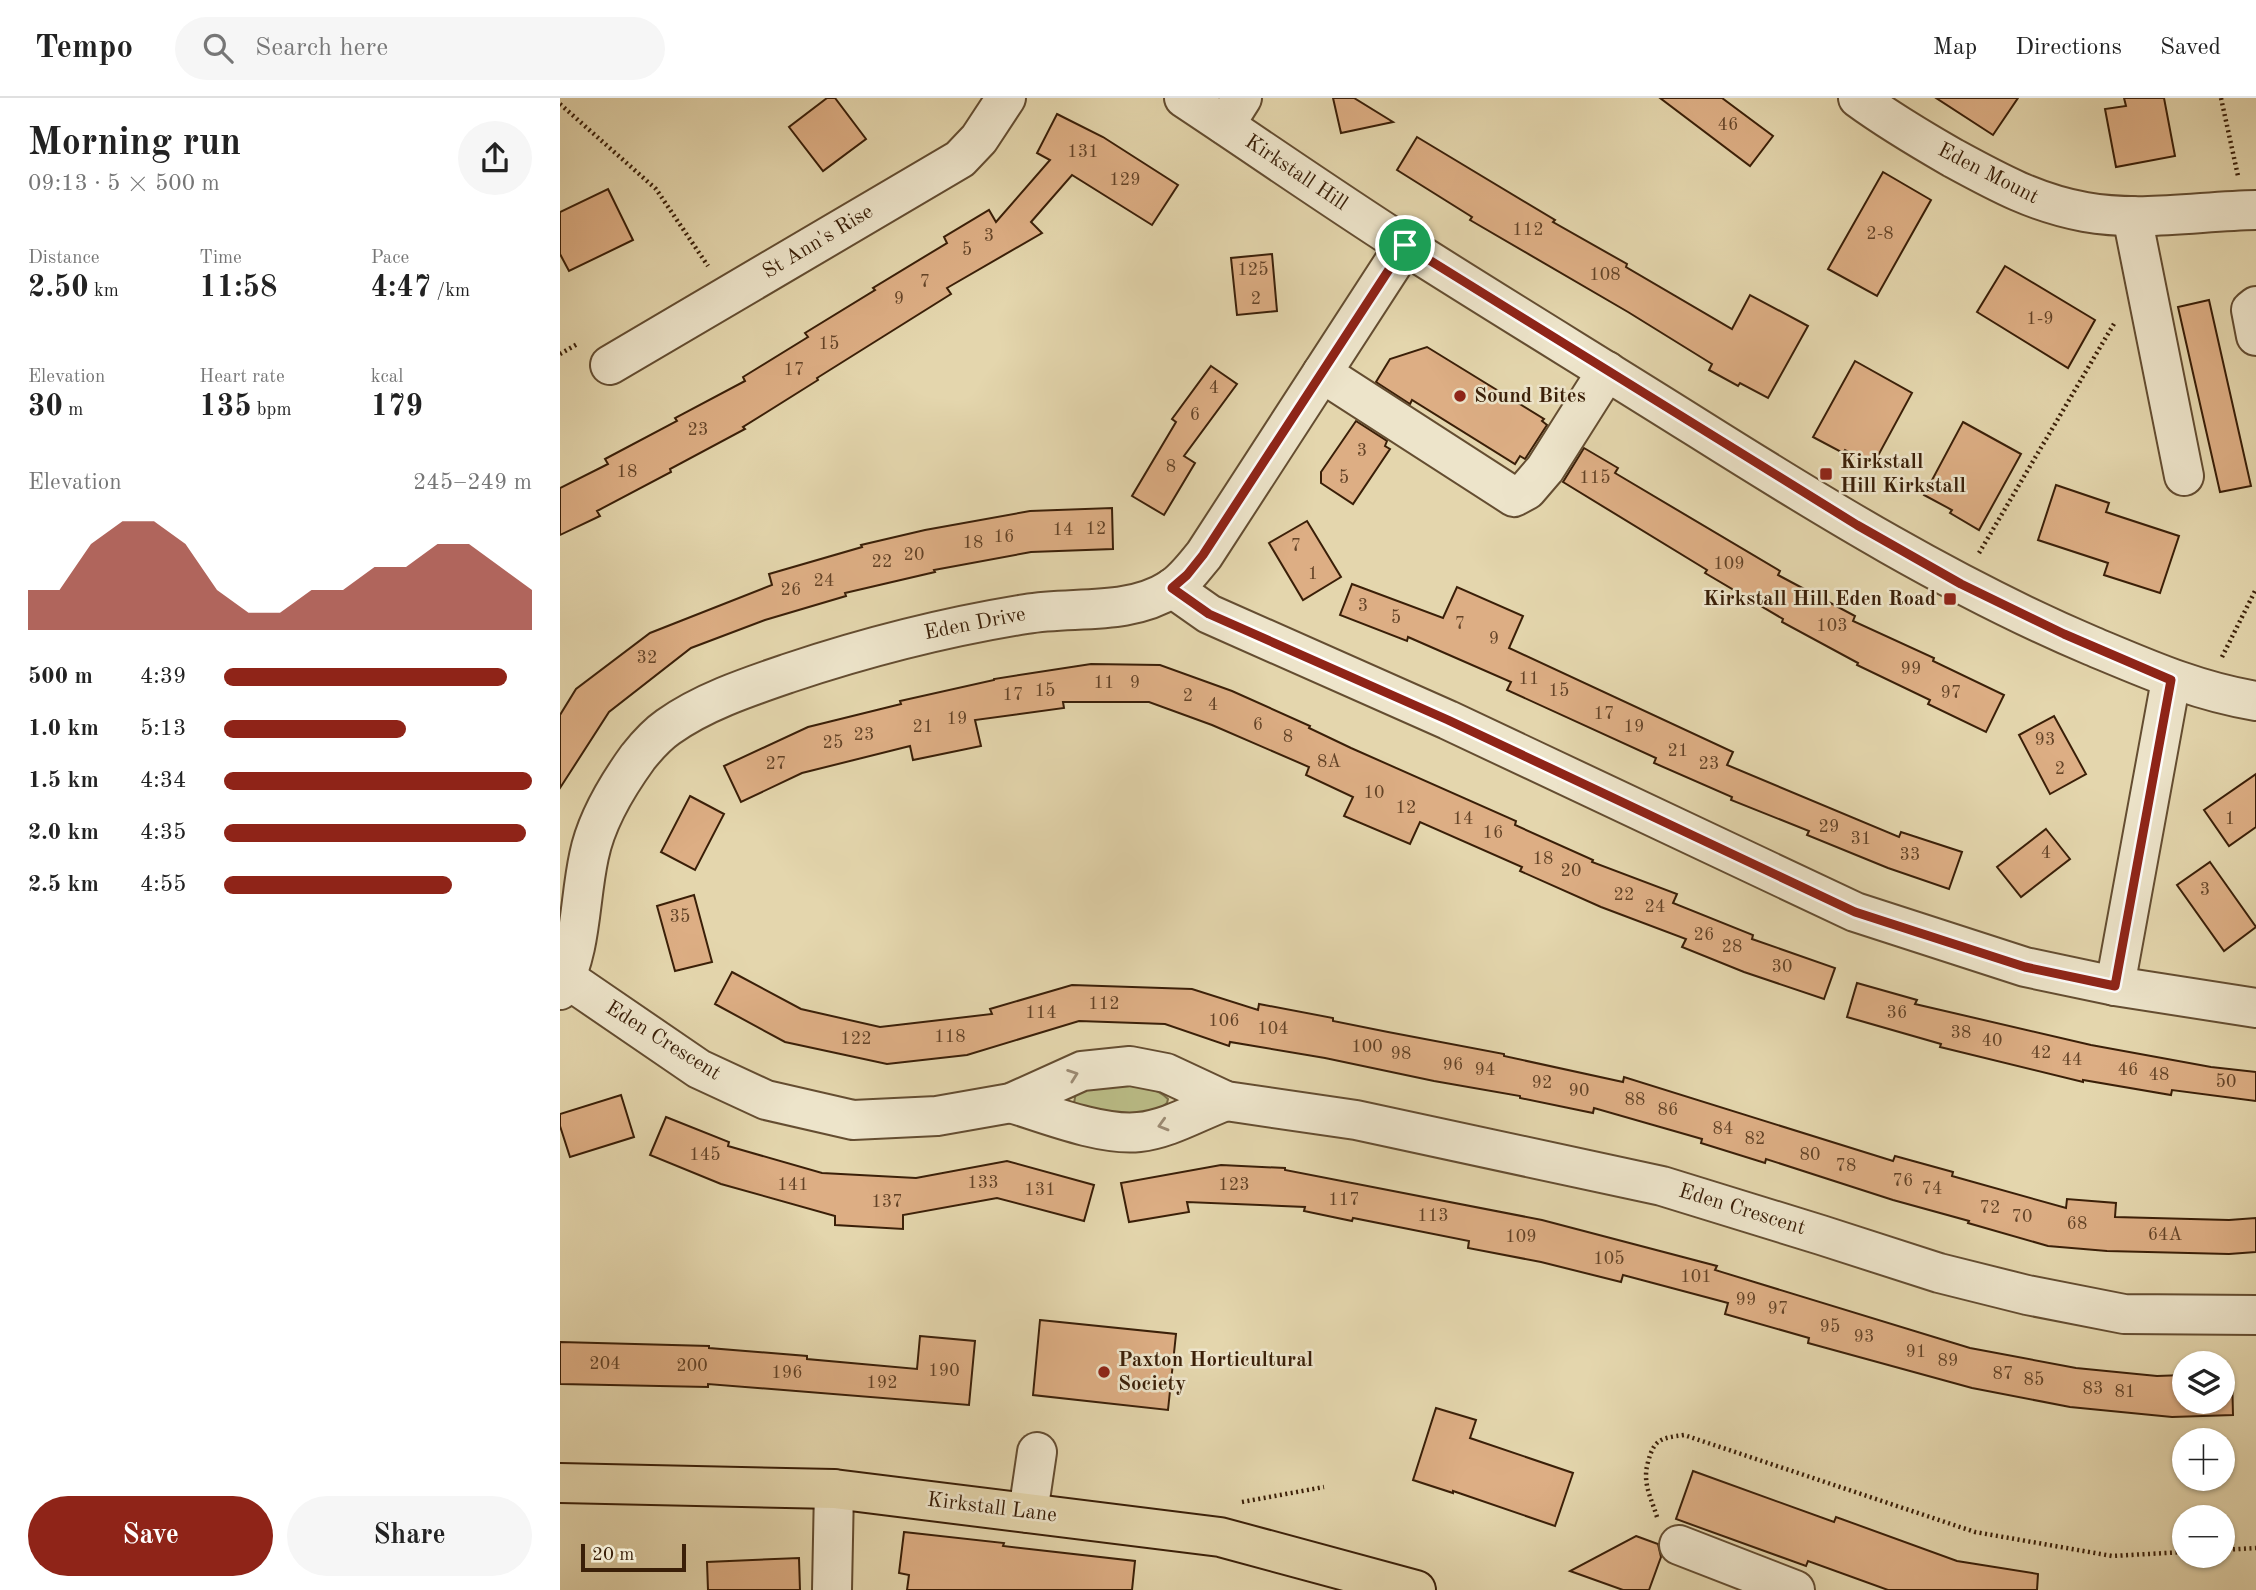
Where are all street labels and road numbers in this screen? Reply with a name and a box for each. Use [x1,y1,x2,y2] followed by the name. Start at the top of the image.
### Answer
[1241,131,1351,215] street label: Kirkstall Hill
[1934,140,2042,208] street label: Eden Mount
[759,201,877,283] street label: St Ann's Rise
[923,604,1027,644] street label: Eden Drive
[602,997,724,1085] street label: Eden Crescent
[1676,1181,1808,1239] street label: Eden Crescent
[926,1490,1058,1526] street label: Kirkstall Lane

